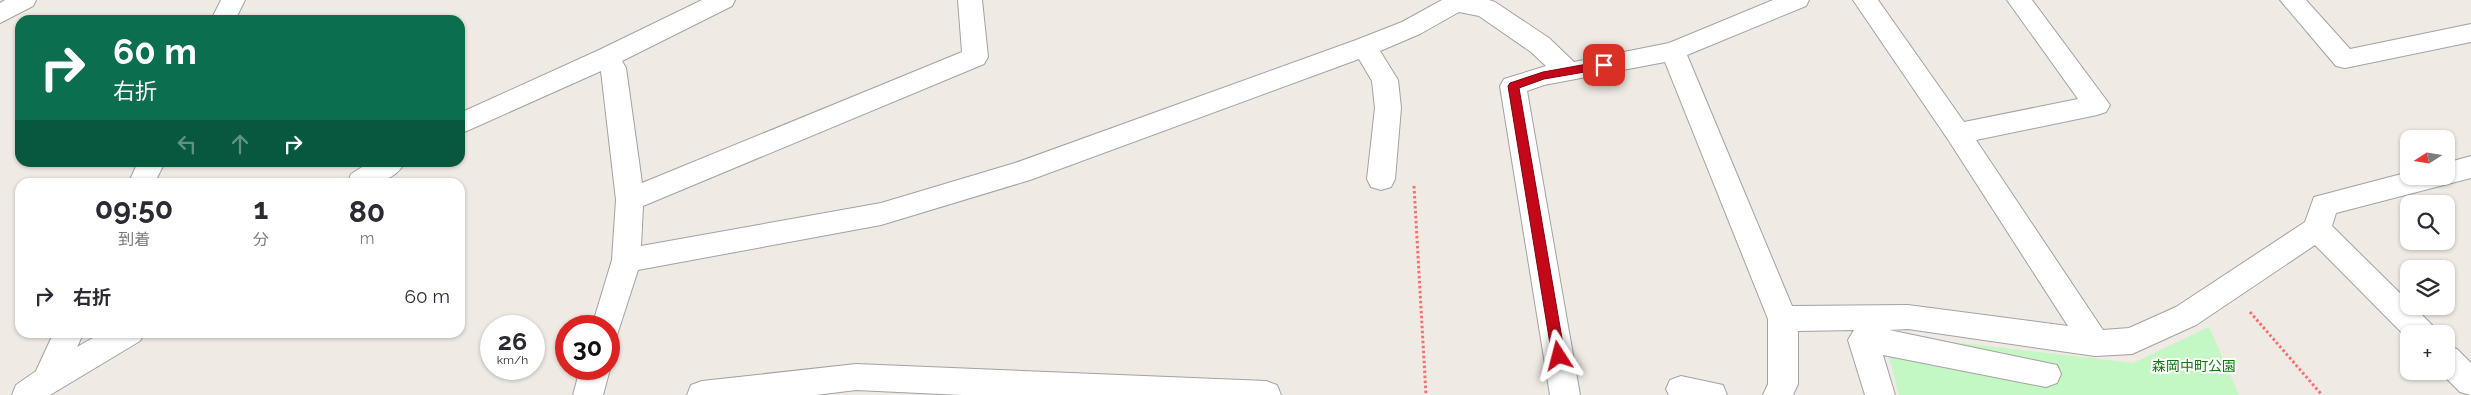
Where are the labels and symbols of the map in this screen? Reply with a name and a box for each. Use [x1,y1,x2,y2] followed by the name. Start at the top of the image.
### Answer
[1583,44,1625,86] pin
[2400,130,2455,185] north arrow
[555,315,620,380] speed limit sign: 30
[1532,329,1584,381] position arrow
[2152,358,2236,374] park label: 森岡中町公園

